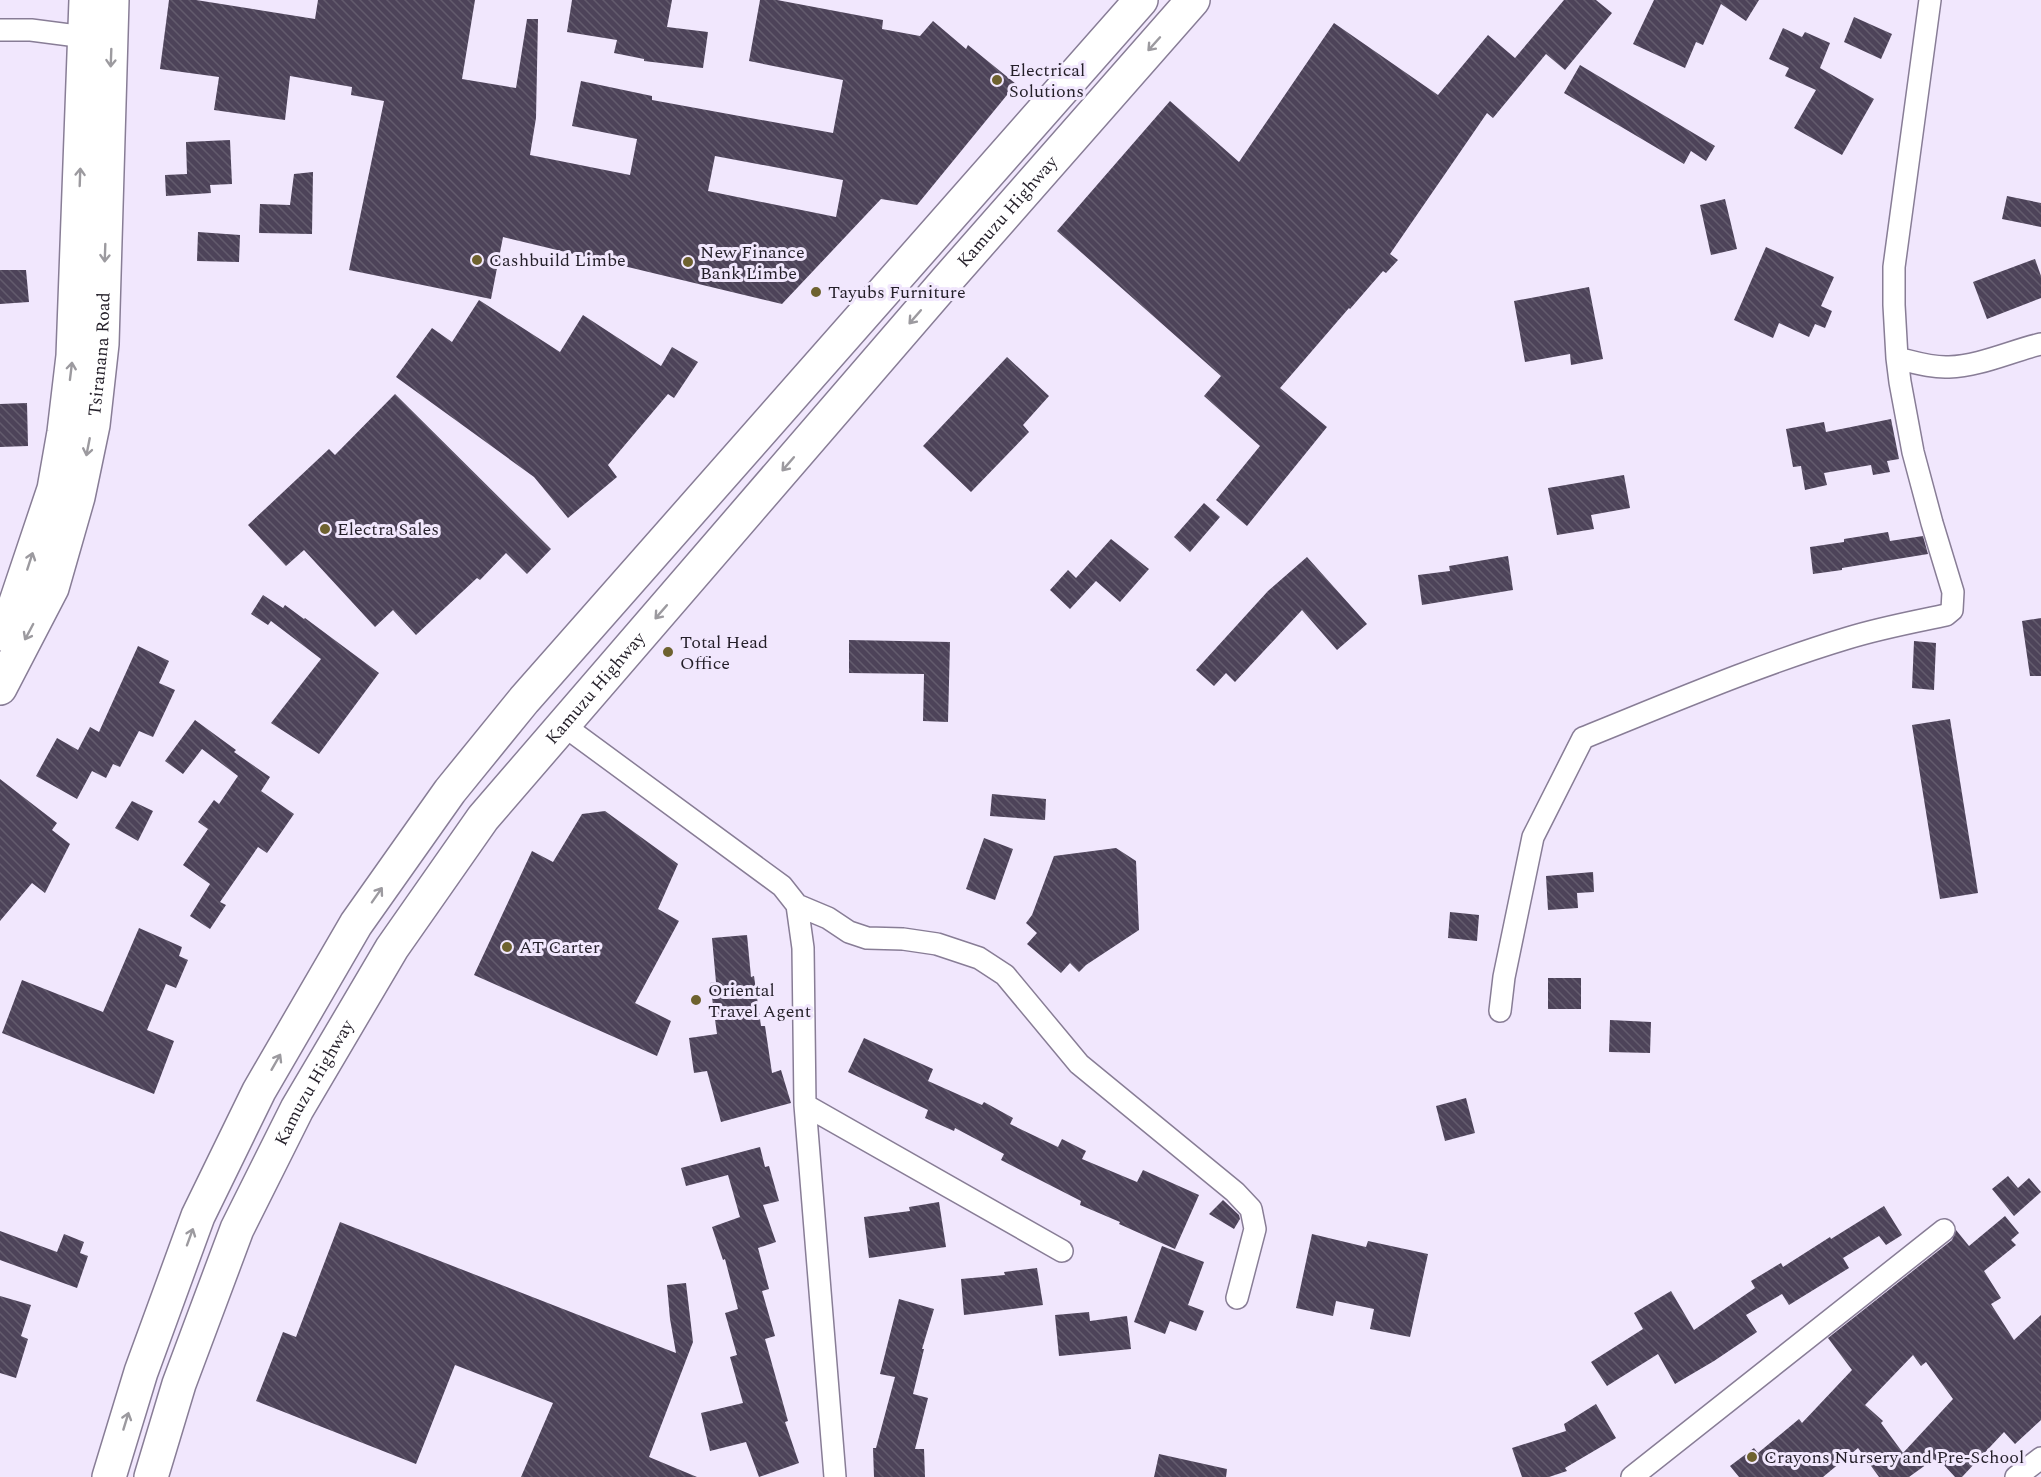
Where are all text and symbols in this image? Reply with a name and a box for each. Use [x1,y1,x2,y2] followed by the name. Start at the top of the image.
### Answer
[1147,36,1161,51] one-way arrow
[105,48,117,68] one-way arrow
[1009,57,1085,105] place label: Electrical Solutions
[990,73,1004,87] marker: Electrical Solutions
[951,149,1065,274] street label: Kamuzu Highway
[74,167,86,187] one-way arrow
[700,239,805,287] place label: New Finance Bank Limbe
[99,243,111,263] one-way arrow
[489,247,626,274] place label: Cashbuild Limbe
[470,253,484,267] marker: Cashbuild Limbe
[681,255,695,269] marker: New Finance Bank Limbe
[828,279,966,306] place label: Tayubs Furniture
[809,285,823,299] marker: Tayubs Furniture
[81,292,117,418] street label: Tsiranana Road
[908,309,922,324] one-way arrow
[66,362,77,382] one-way arrow
[82,437,93,457] one-way arrow
[781,457,795,472] one-way arrow
[337,516,439,543] place label: Electra Sales
[318,522,332,536] marker: Electra Sales
[25,552,36,571] one-way arrow
[654,604,668,619] one-way arrow
[23,623,35,640] one-way arrow
[539,625,653,751] street label: Kamuzu Highway
[680,629,768,677] place label: Total Head Office
[661,645,675,659] marker: Total Head Office
[371,887,383,904] one-way arrow
[519,934,600,961] place label: AT Carter
[500,940,514,954] marker: AT Carter
[708,977,811,1025] place label: Oriental Travel Agent
[689,993,703,1007] marker: Oriental Travel Agent
[268,1013,362,1151] street label: Kamuzu Highway
[270,1054,282,1071] one-way arrow
[186,1228,197,1247] one-way arrow
[121,1412,132,1431] one-way arrow
[1764,1444,2024,1471] place label: Crayons Nursery and Pre-School
[1745,1450,1759,1464] marker: Crayons Nursery and Pre-School

